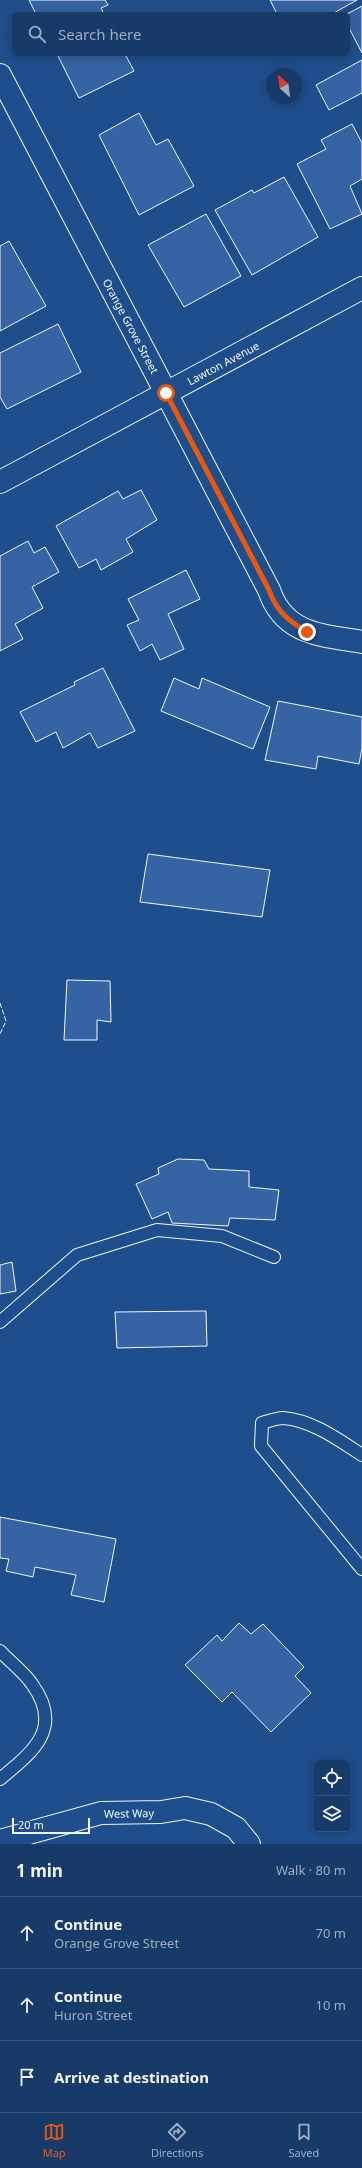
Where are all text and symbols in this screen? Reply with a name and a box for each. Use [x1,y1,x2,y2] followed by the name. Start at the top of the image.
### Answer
[12,12,350,56] search box
[26,23,48,45] icon: search
[58,24,141,44] text: Search here
[266,68,302,104] north arrow
[100,276,162,376] street label: Orange Grove Street
[184,338,262,388] street label: Lawton Avenue
[157,384,175,402] route start
[298,623,316,641] route end
[314,1760,350,1832] map controls
[314,1760,350,1796] button: locate
[314,1796,350,1832] button: layers
[104,1805,155,1821] street label: West Way
[12,1816,90,1835] scale bar
[18,1817,44,1832] text: 20 m
[16,1859,63,1882] text: 1 min
[276,1861,346,1879] text: Walk · 80 m
[54,1914,122,1934] text: Continue
[16,1922,38,1944] icon: ahead
[316,1924,346,1942] text: 70 m
[54,1934,179,1952] text: Orange Grove Street
[54,1986,122,2006] text: Continue
[16,1994,38,2016] icon: ahead
[316,1996,346,2014] text: 10 m
[54,2006,132,2024] text: Huron Street
[16,2066,38,2088] icon: arrive
[54,2067,209,2087] text: Arrive at destination
[43,2121,66,2160] tab: Map
[151,2121,203,2160] tab: Directions
[289,2121,319,2160] tab: Saved

